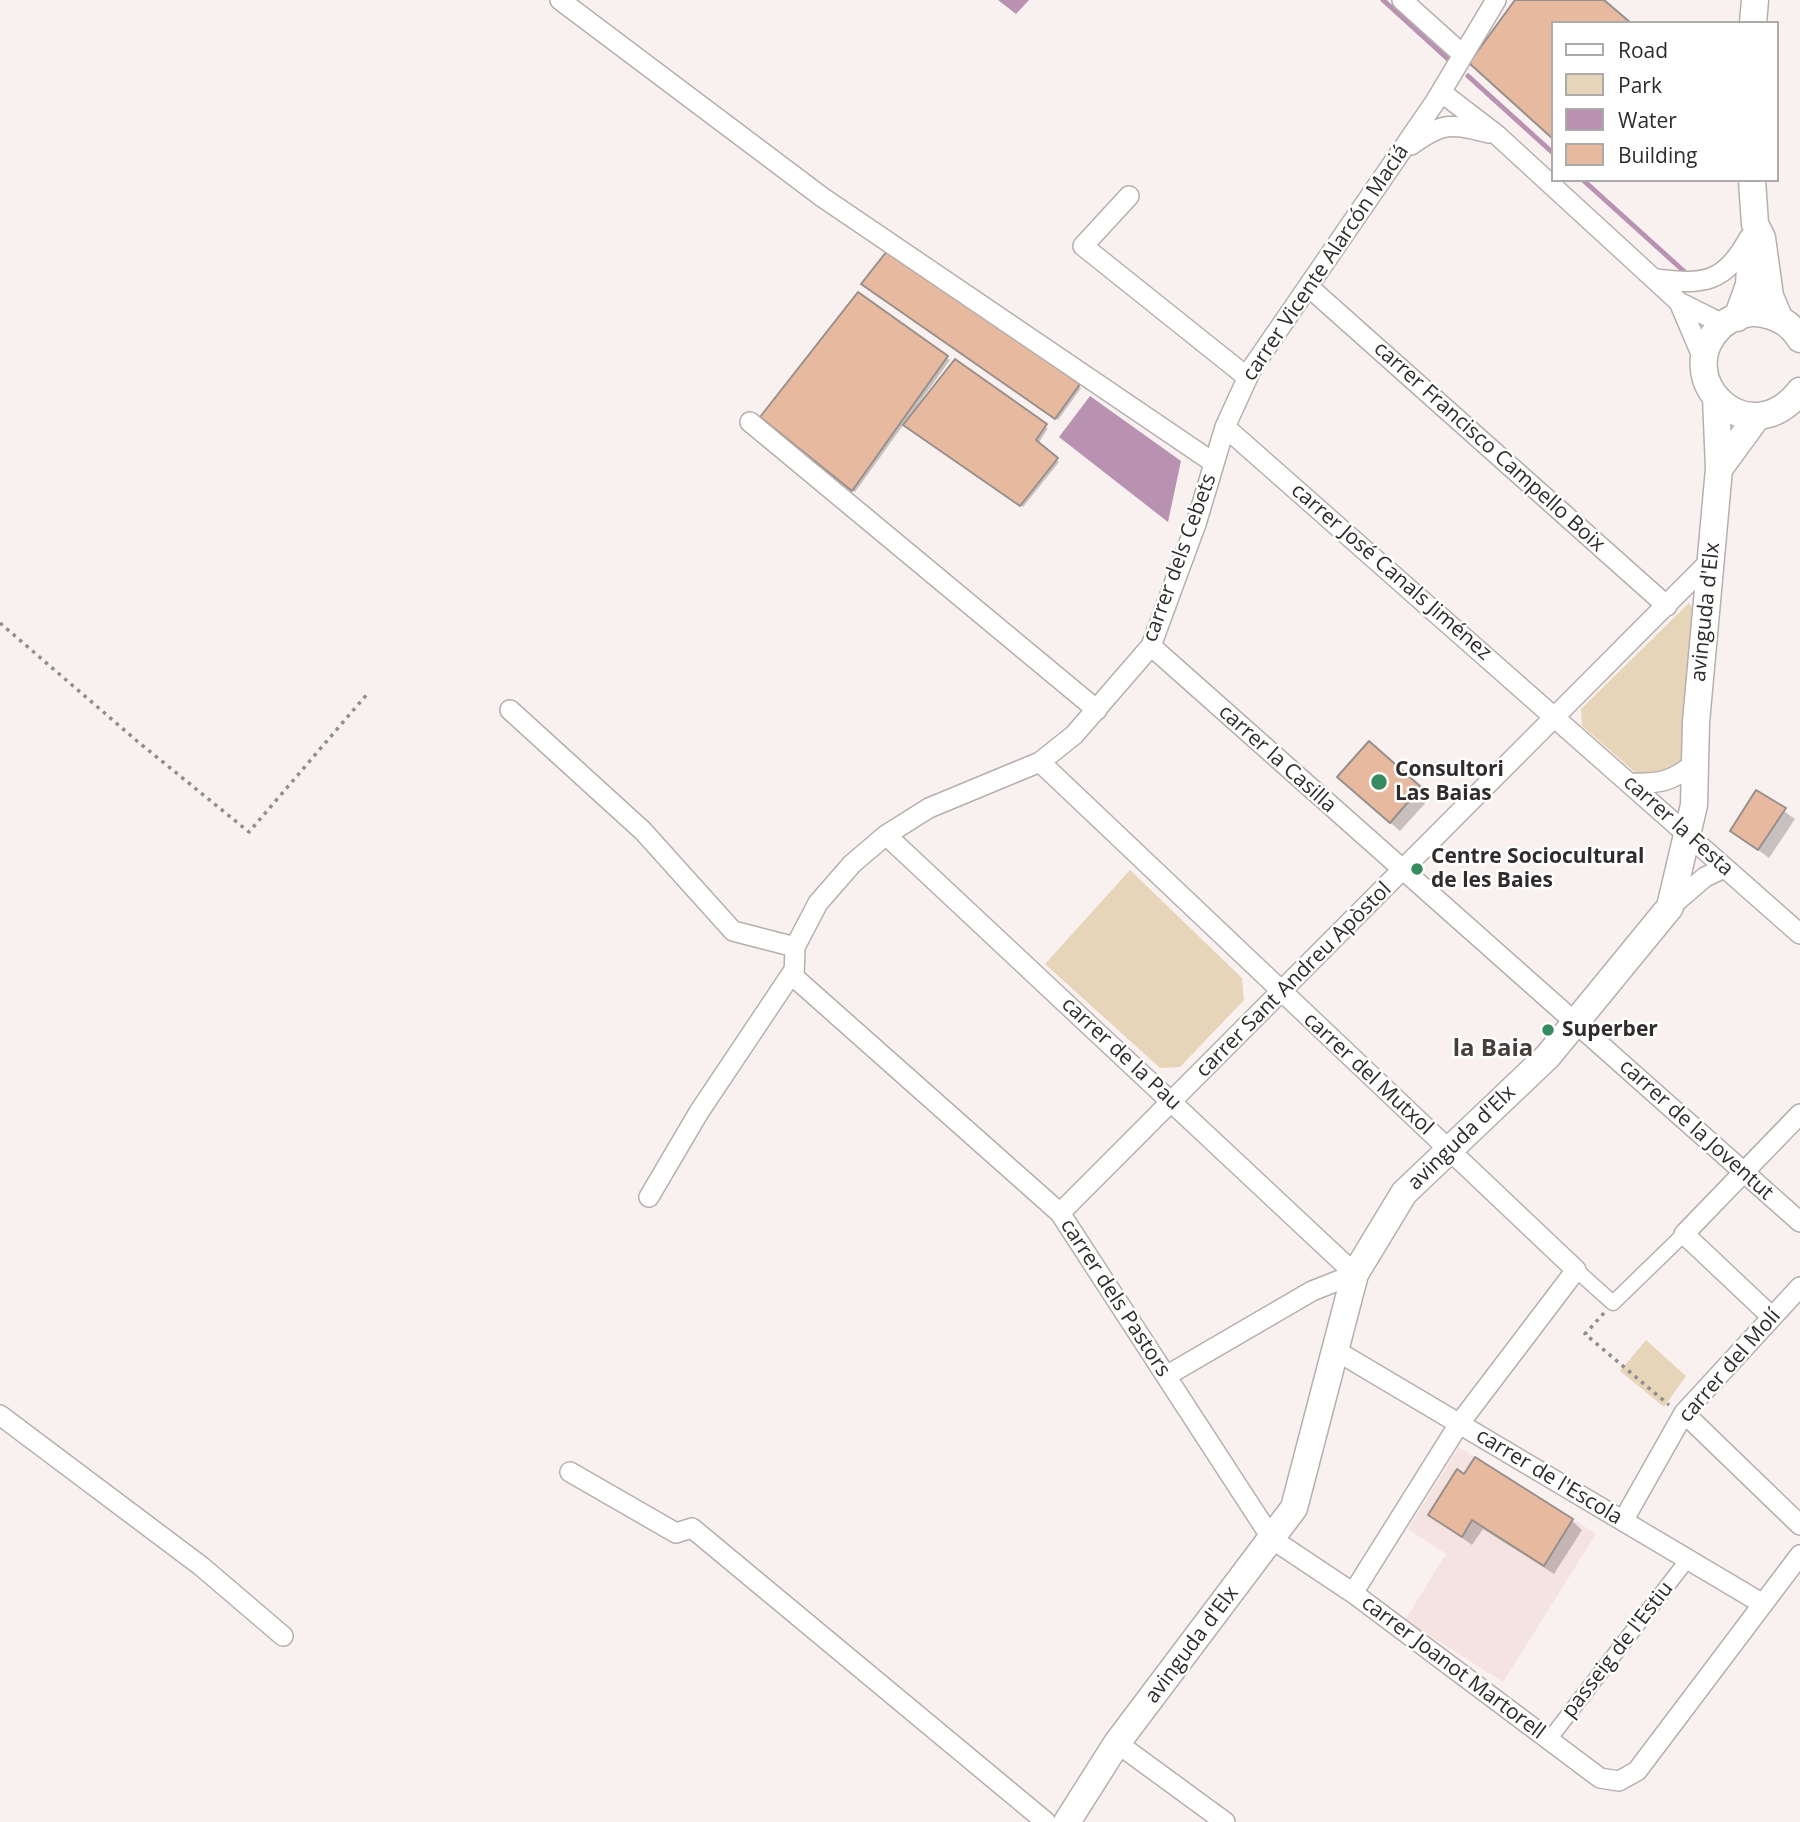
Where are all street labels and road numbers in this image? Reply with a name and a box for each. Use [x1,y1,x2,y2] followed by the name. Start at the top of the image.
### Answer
[1237,140,1415,386] street label: carrer Vicente Alarcón Maciá
[1368,336,1610,558] street label: carrer Francisco Campello Boix
[1138,470,1222,646] street label: carrer dels Cebets
[1286,478,1496,666] street label: carrer José Canals Jiménez
[1686,541,1726,683] street label: avinguda d'Elx
[1213,700,1341,818] street label: carrer la Casilla
[1618,770,1738,882] street label: carrer la Festa
[1191,877,1397,1083] street label: carrer Sant Andreu Apòstol
[1056,992,1186,1116] street label: carrer de la Pau
[1298,1007,1438,1141] street label: carrer del Mutxol
[1614,1054,1778,1206] street label: carrer de la Joventut
[1403,1080,1521,1196] street label: avinguda d'Elx
[1055,1214,1175,1382] street label: carrer dels Pastors
[1674,1304,1786,1428] street label: carrer del Molí
[1471,1423,1627,1531] street label: carrer de l'Escola
[1557,1577,1679,1723] street label: passeig de l'Estiu
[1140,1582,1244,1708] street label: avinguda d'Elx
[1356,1591,1550,1745] street label: carrer Joanot Martorell

